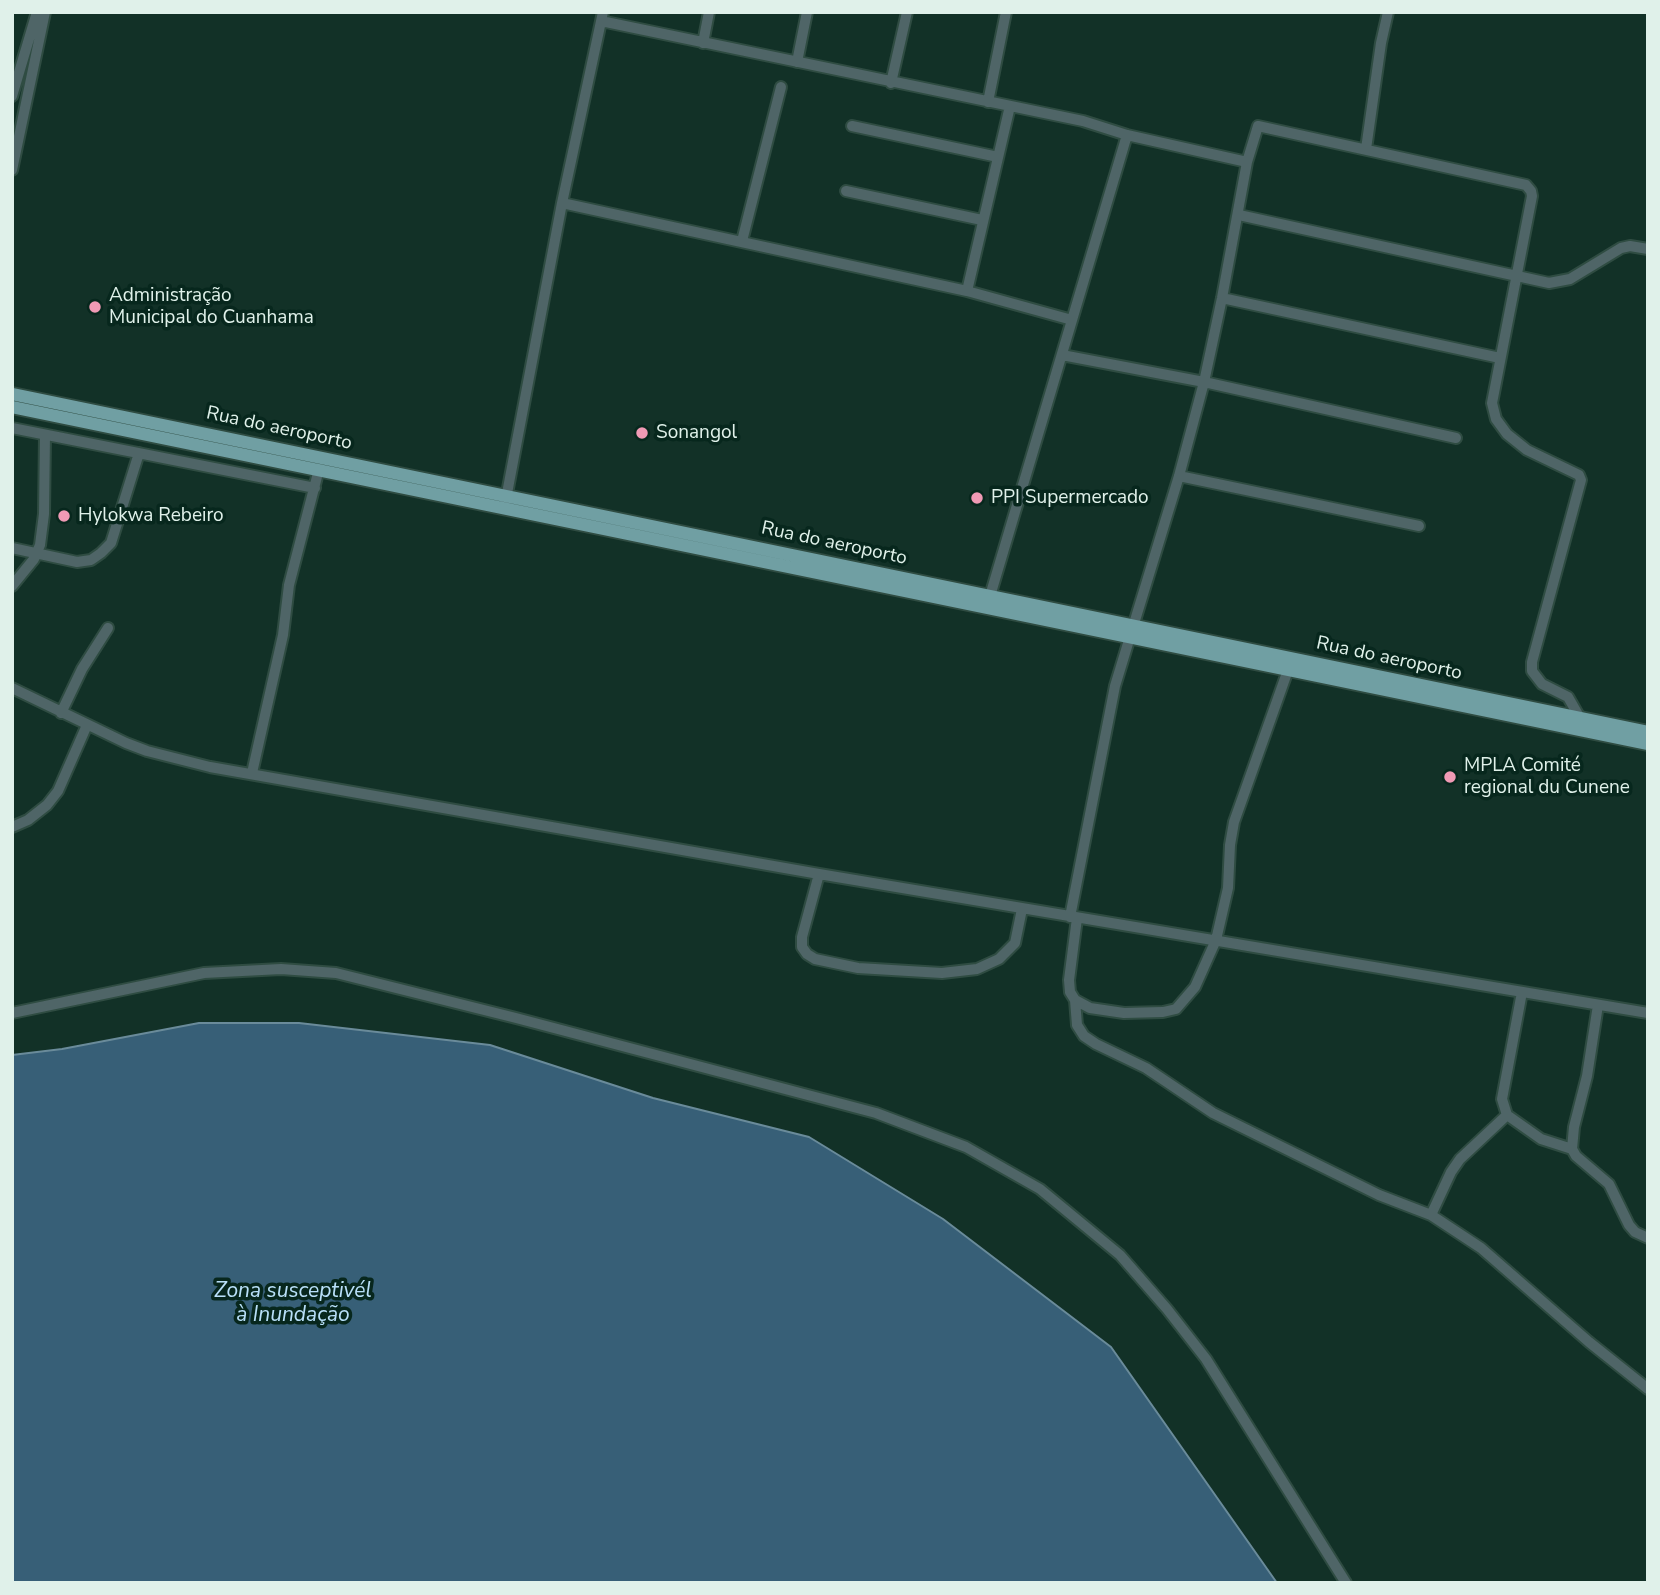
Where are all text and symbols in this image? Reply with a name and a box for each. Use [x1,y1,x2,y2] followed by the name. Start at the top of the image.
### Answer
[109,285,314,329] place label: Administração Municipal do Cuanhama
[87,299,103,315] marker: Administração Municipal do Cuanhama
[204,402,354,456] street label: Rua do aeroporto
[656,422,737,444] place label: Sonangol
[634,425,650,441] marker: Sonangol
[991,487,1149,509] place label: PPI Supermercado
[969,490,985,506] marker: PPI Supermercado
[78,505,224,527] place label: Hylokwa Rebeiro
[56,508,72,524] marker: Hylokwa Rebeiro
[759,517,909,571] street label: Rua do aeroporto
[1314,632,1464,686] street label: Rua do aeroporto
[1464,755,1630,799] place label: MPLA Comité regional du Cunene
[1442,769,1458,785] marker: MPLA Comité regional du Cunene
[214,1279,372,1329] water label: Zona susceptivél à Inundação

